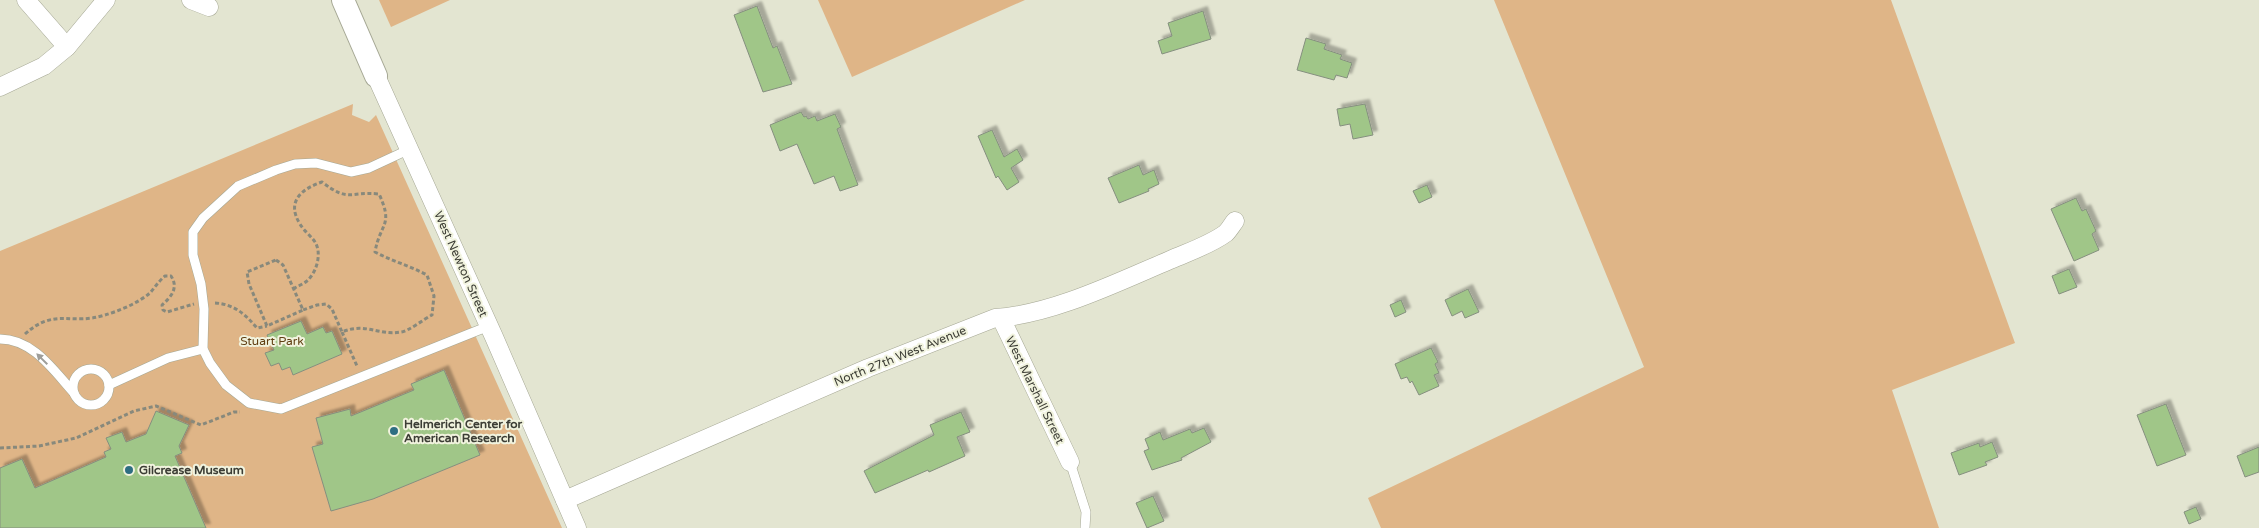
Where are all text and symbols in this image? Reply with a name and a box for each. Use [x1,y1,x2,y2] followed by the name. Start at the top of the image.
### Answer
[431,209,491,319] street label: West Newton Street
[832,323,968,389] street label: North 27th West Avenue
[240,334,304,348] park label: Stuart Park
[1003,334,1067,446] street label: West Marshall Street
[36,353,48,365] one-way arrow
[404,417,523,445] place label: Helmerich Center for American Research
[388,425,400,437] marker: Helmerich Center for American Research
[139,463,244,477] place label: Gilcrease Museum
[123,464,135,476] marker: Gilcrease Museum

